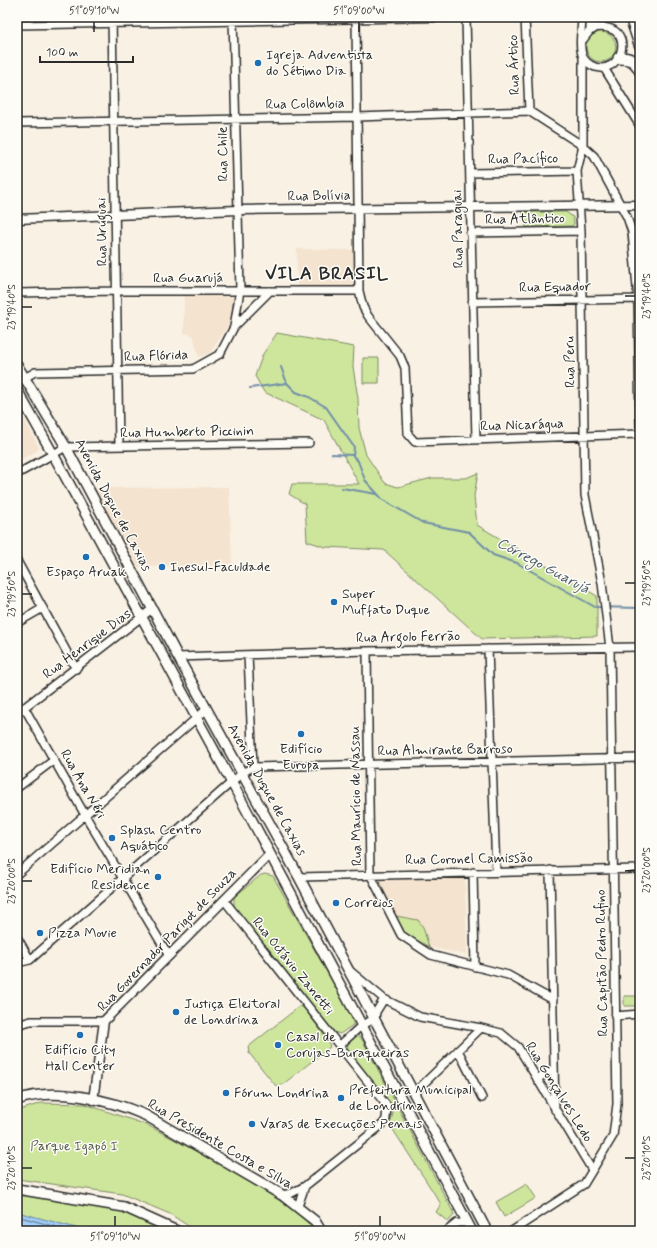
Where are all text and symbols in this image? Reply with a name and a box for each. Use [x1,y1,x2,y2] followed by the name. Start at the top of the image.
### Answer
[69,4,119,18] text: 51°09'10"W
[333,4,385,18] text: 51°09'00"W
[504,34,524,96] street label: Rua Ártico
[40,38,133,64] scale bar
[46,45,78,61] text: 100 m
[266,46,373,80] place label: Igreja Adventista do Sétimo Dia
[253,58,263,68] marker: Igreja Adventista do Sétimo Dia
[265,94,345,114] street label: Rua Colômbia
[214,126,232,182] street label: Rua Chile
[488,149,558,169] street label: Rua Pacífico
[287,186,351,206] street label: Rua Bolívia
[448,190,469,268] street label: Rua Paraguai
[92,197,114,267] street label: Rua Uruguai
[485,209,565,229] street label: Rua Atlântico
[265,262,389,286] district label: VILA BRASIL
[153,269,223,287] street label: Rua Guarujá
[640,273,654,319] text: 23°19'40"S
[519,277,592,297] street label: Rua Equador
[5,284,19,330] text: 23°19'40"S
[561,336,579,388] street label: Rua Peru
[123,346,189,366] street label: Rua Flórida
[480,415,564,435] street label: Rua Nicarágua
[120,422,254,442] street label: Rua Humberto Piccinin
[70,435,156,575] street label: Avenida Duque de Caxias
[493,533,593,600] water label: Córrego Guarujá
[81,552,91,562] marker: Espaço Aruak
[170,558,271,576] place label: Inesul-Faculdade
[640,560,654,606] text: 23°19'50"S
[157,562,167,572] marker: Inesul-Faculdade
[46,563,126,581] place label: Espaço Aruak
[5,571,19,617] text: 23°19'50"S
[342,585,430,619] place label: Super Muffato Duque
[329,597,339,607] marker: Super Muffato Duque
[39,605,135,683] street label: Rua Henrique Dias
[356,627,460,649] street label: Rua Argolo Ferrão
[223,721,311,859] street label: Avenida Duque de Caxias
[346,725,366,866] street label: Rua Maurício de Nassau
[296,729,306,739] marker: Edifício Europa
[280,740,323,774] place label: Edifício Europa
[377,740,513,760] street label: Rua Almirante Barroso
[56,746,110,822] street label: Rua Ana Néri
[120,821,202,855] place label: Splash Centro Aquático
[107,833,117,843] marker: Splash Centro Aquático
[640,847,654,893] text: 23°20'00"S
[405,849,533,869] street label: Rua Coronel Camissão
[5,858,19,904] text: 23°20'00"S
[50,860,150,894] place label: Edifício Meridian Residence
[94,864,240,1016] street label: Rua Governador Parigot de Souza
[153,872,163,882] marker: Edifício Meridian Residence
[592,889,612,1037] street label: Rua Capitão Pedro Rufino
[344,894,393,912] place label: Correios
[331,898,341,908] marker: Correios
[248,914,338,1018] street label: Rua Octávio Zanetti
[48,924,117,942] place label: Pizza Movie
[35,928,45,938] marker: Pizza Movie
[184,995,280,1029] place label: Justiça Eleitoral de Londrina
[171,1007,181,1017] marker: Justiça Eleitoral de Londrina
[286,1028,409,1062] place label: Casal de Corujas-Buraqueiras
[75,1030,85,1040] marker: Edifício City Hall Center
[521,1039,597,1145] street label: Rua Gonçalves Ledo
[273,1040,283,1050] marker: Casal de Corujas-Buraqueiras
[44,1041,116,1075] place label: Edifício City Hall Center
[349,1081,472,1115] place label: Prefeitura Municipal de Londrina
[234,1084,329,1102] place label: Fórum Londrina
[221,1088,231,1098] marker: Fórum Londrina
[336,1093,346,1103] marker: Prefeitura Municipal de Londrina
[144,1095,296,1193] street label: Rua Presidente Costa e Silva
[260,1115,422,1133] place label: Varas de Execuções Penais
[247,1119,257,1129] marker: Varas de Execuções Penais
[640,1135,654,1180] text: 23°20'10"S
[30,1137,118,1155] park label: Parque Igapó I
[5,1145,19,1190] text: 23°20'10"S
[90,1230,140,1244] text: 51°09'10"W
[354,1230,406,1244] text: 51°09'00"W

